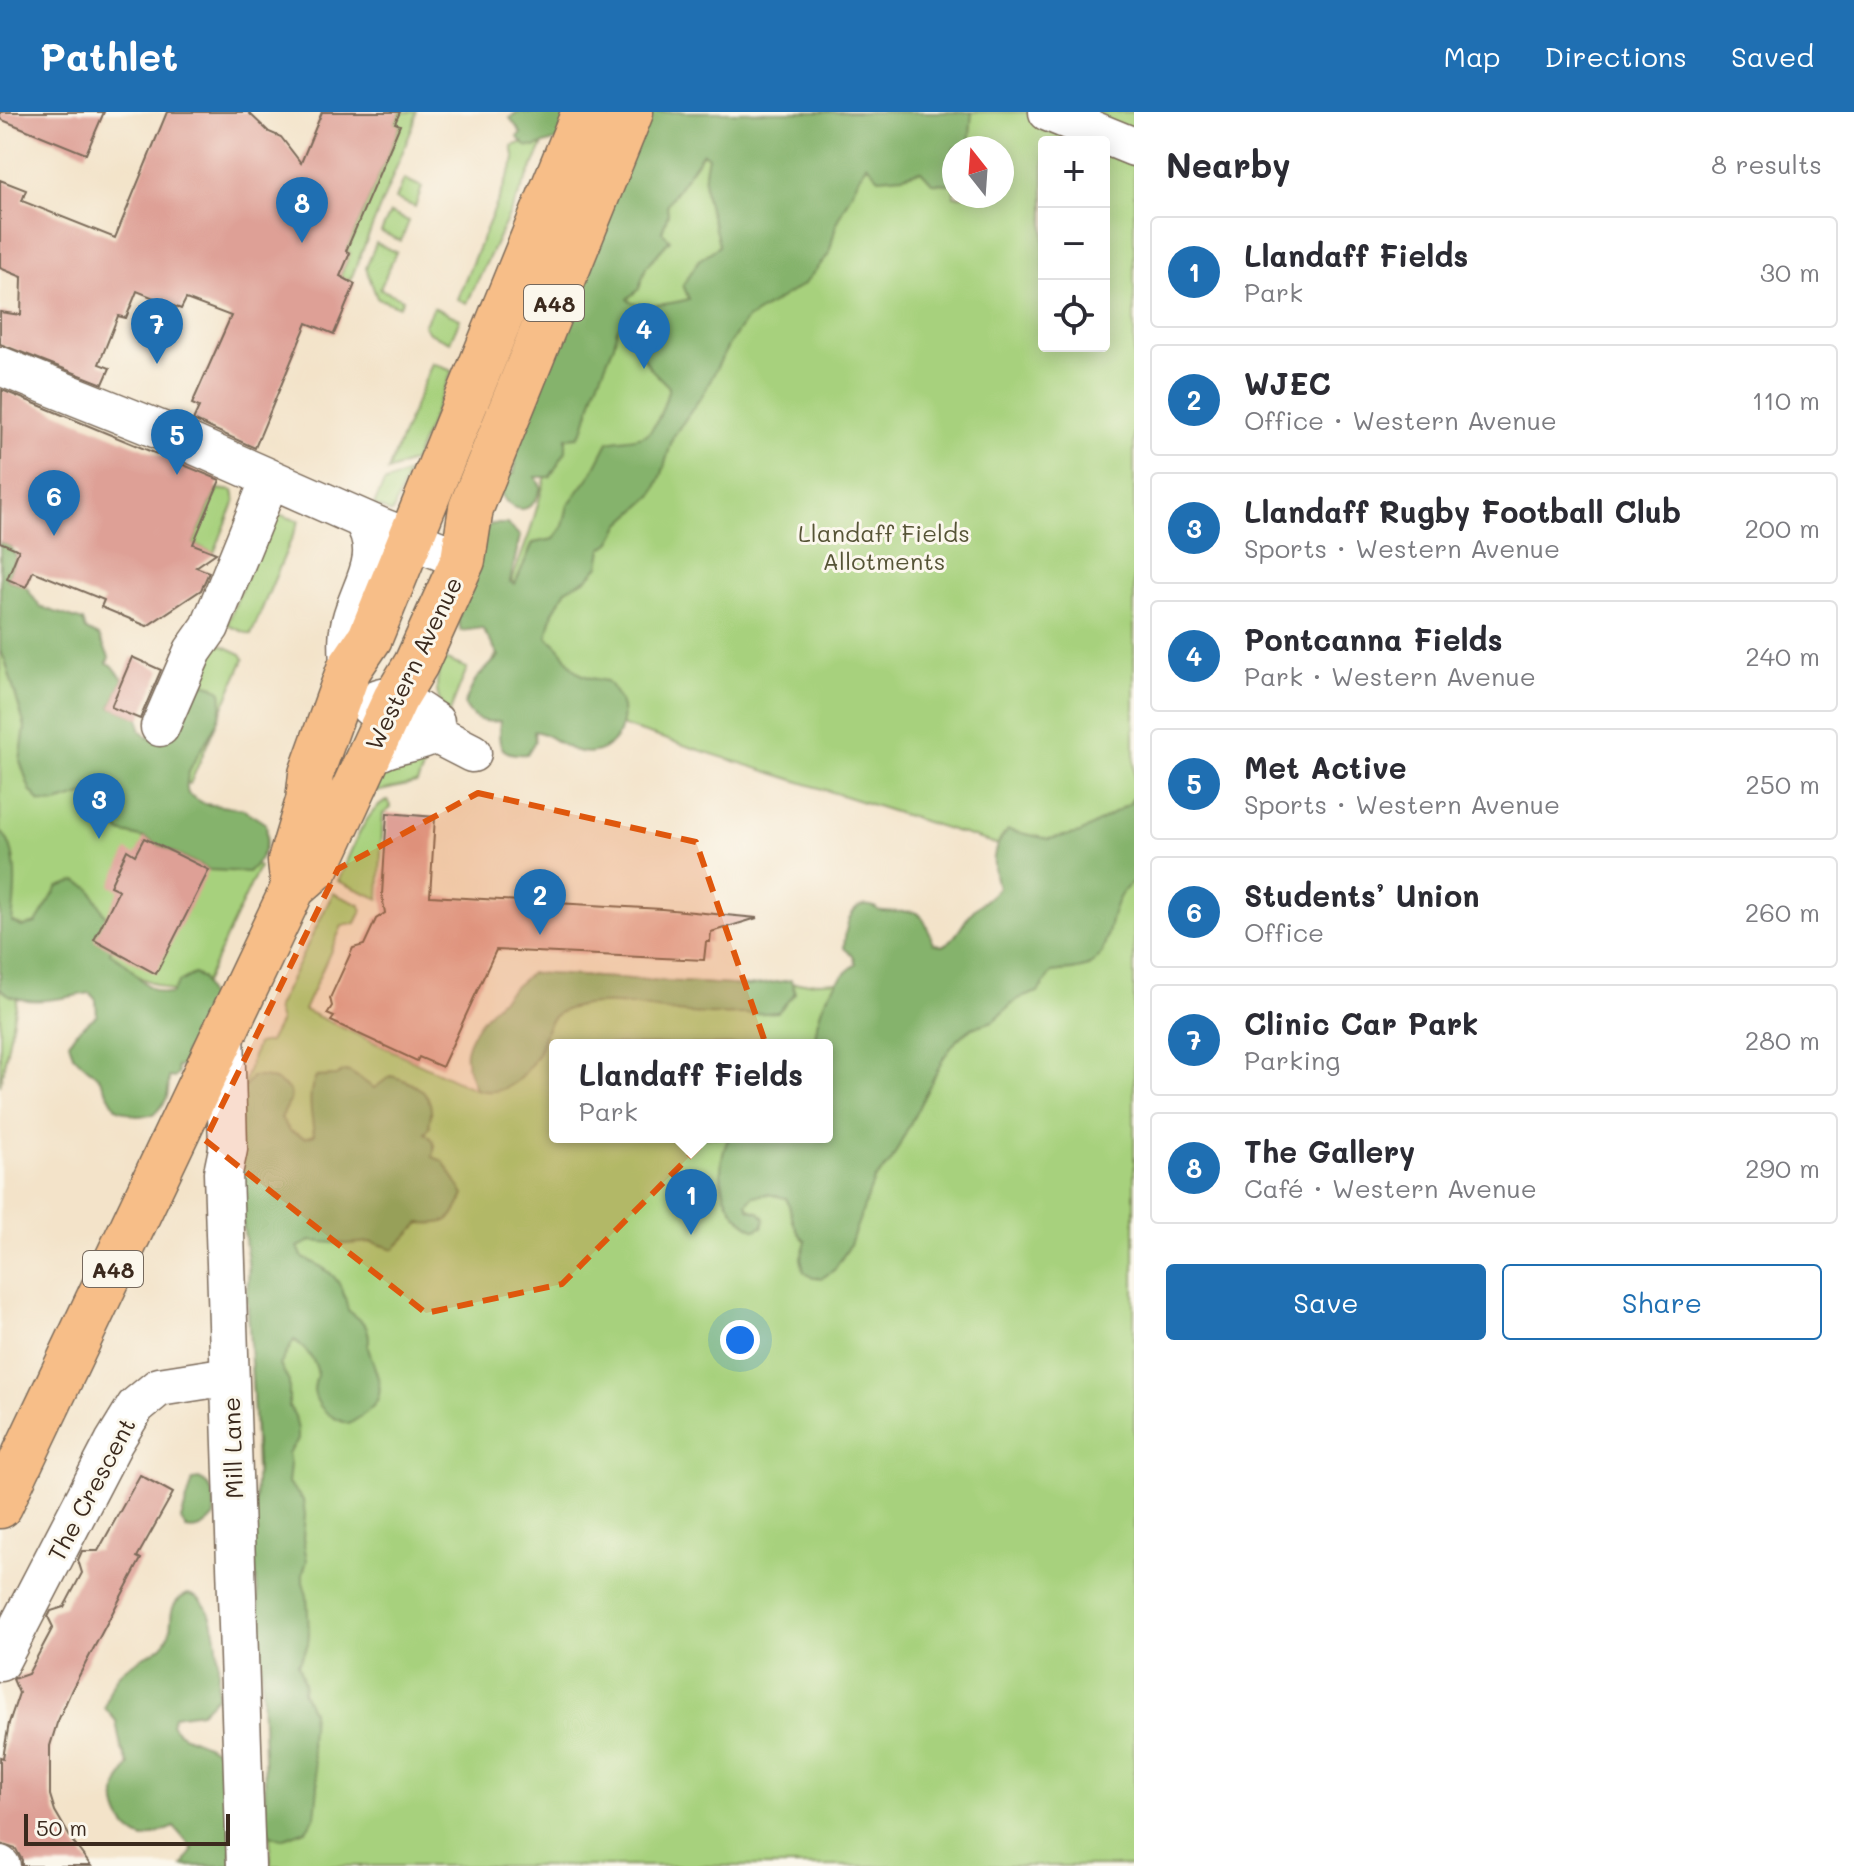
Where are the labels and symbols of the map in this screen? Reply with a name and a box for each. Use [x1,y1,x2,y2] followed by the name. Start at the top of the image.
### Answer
[942,136,1014,208] north arrow
[276,177,328,243] pin: 8
[524,285,584,321] road number: A48
[131,298,183,364] pin: 7
[618,303,670,369] pin: 4
[151,409,203,475] pin: 5
[28,470,80,536] pin: 6
[798,517,970,576] park label: Llandaff Fields Allotments
[358,571,468,755] street label: Western Avenue
[73,773,125,839] pin: 3
[514,869,566,935] pin: 2
[665,1169,717,1235] pin: 1
[83,1251,143,1287] road number: A48
[720,1320,760,1360] your location
[215,1397,249,1499] street label: Mill Lane
[40,1412,142,1566] street label: The Crescent
[24,1810,230,1846] scale bar

